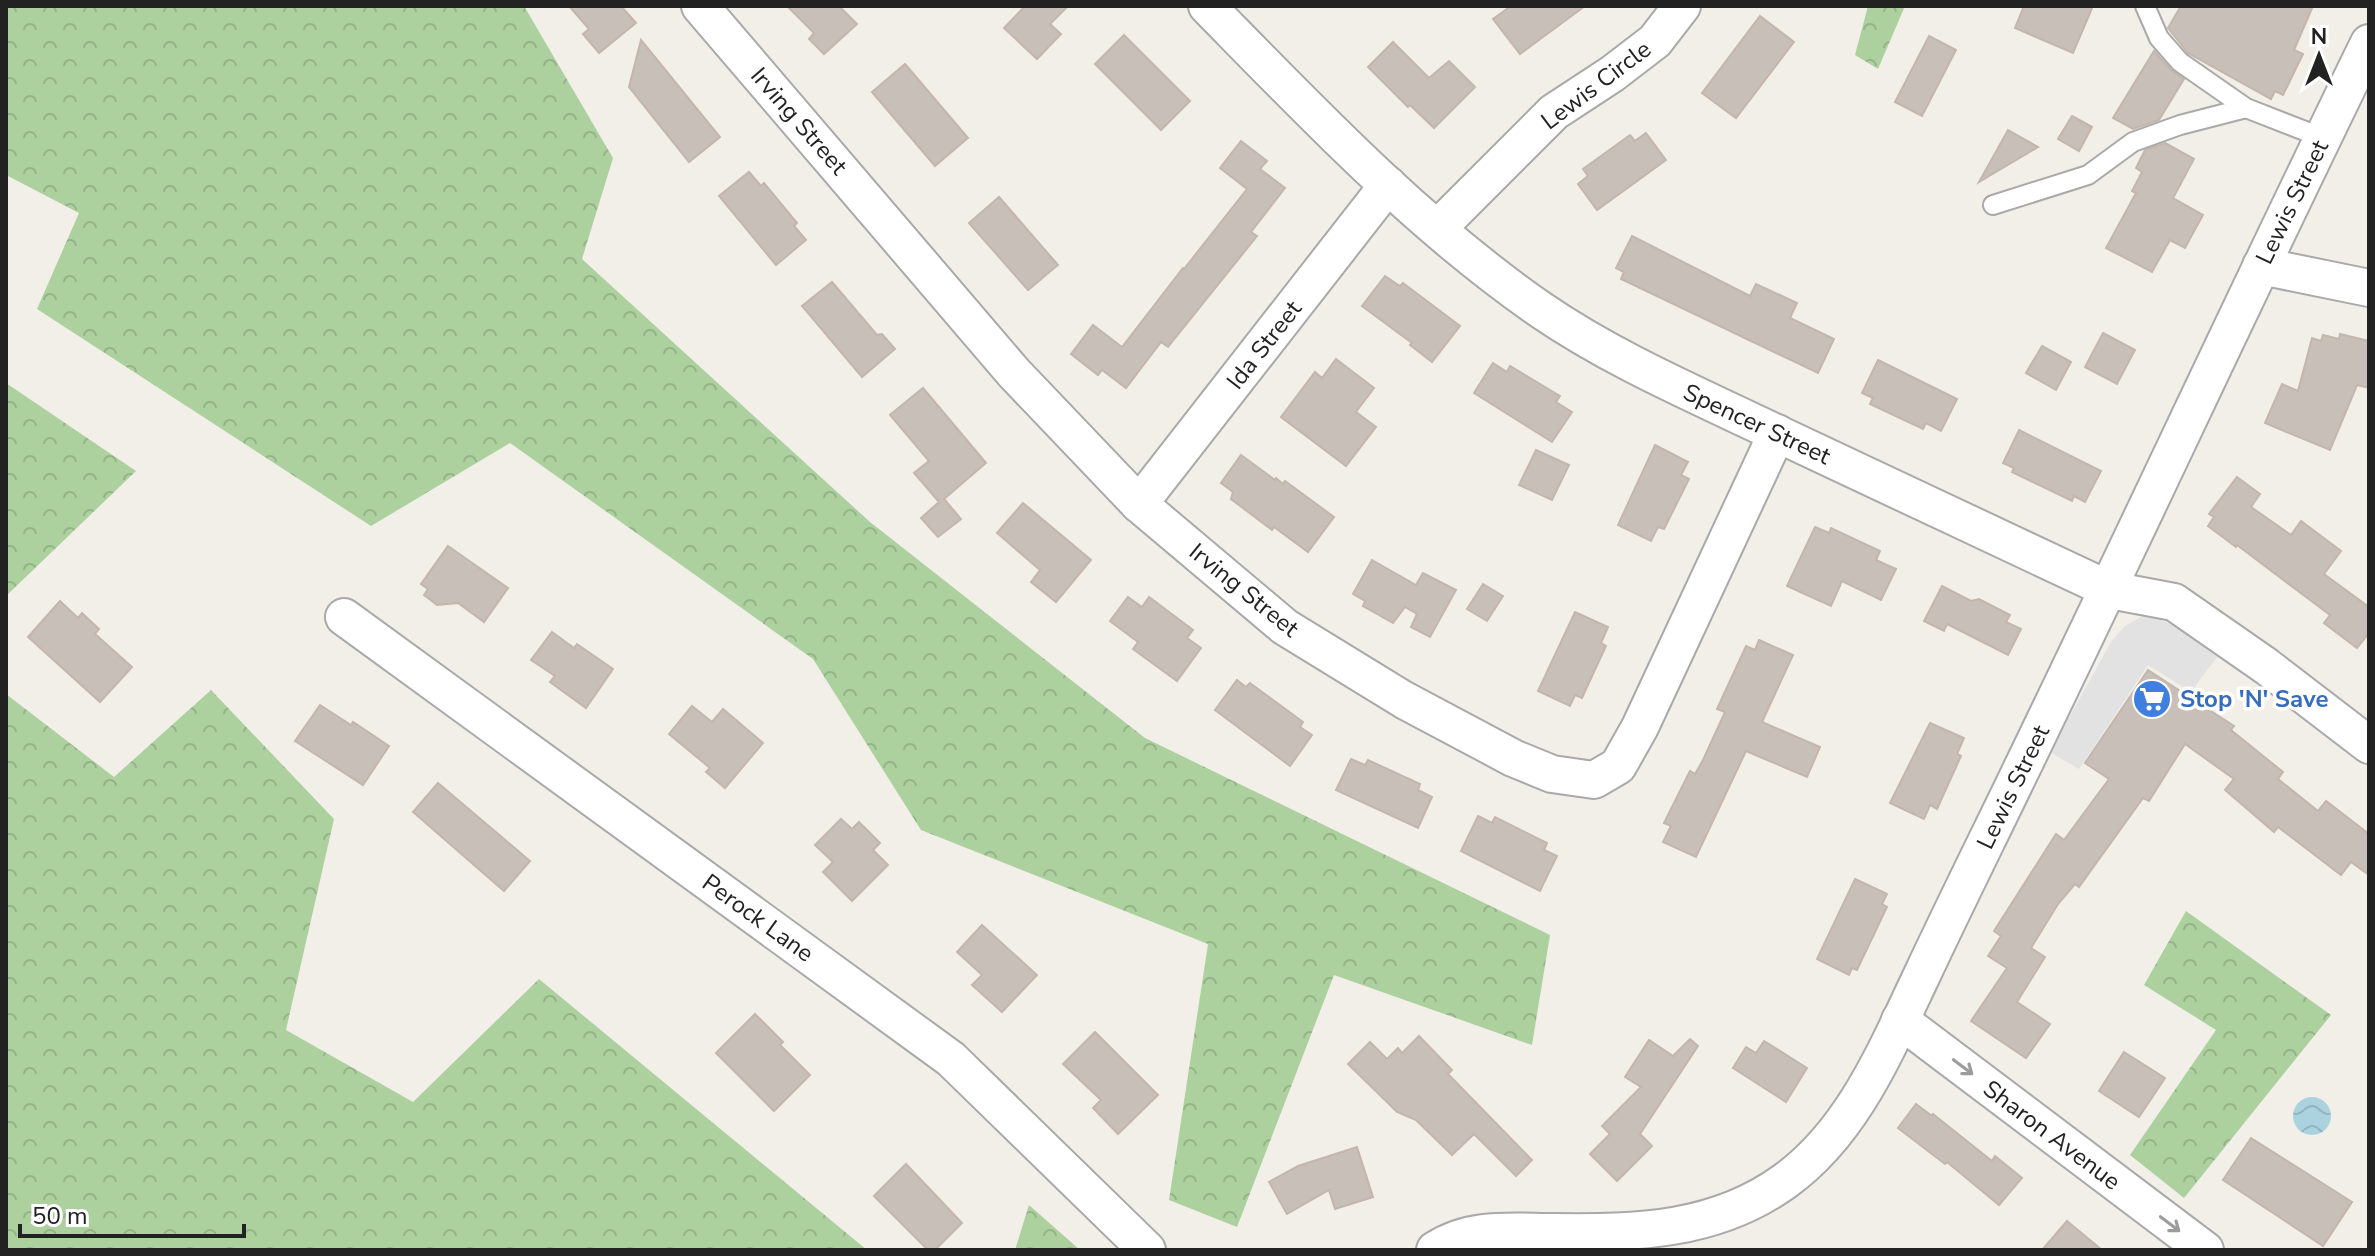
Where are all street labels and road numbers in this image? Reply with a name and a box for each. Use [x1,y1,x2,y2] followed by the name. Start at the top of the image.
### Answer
[1534,33,1658,137] street label: Lewis Circle
[743,60,855,182] street label: Irving Street
[2248,134,2336,269] street label: Lewis Street
[1219,294,1309,396] street label: Ida Street
[1678,376,1836,472] street label: Spencer Street
[1182,536,1306,645] street label: Irving Street
[1969,719,2057,854] street label: Lewis Street
[696,867,820,969] street label: Perock Lane
[1977,1073,2127,1197] street label: Sharon Avenue

